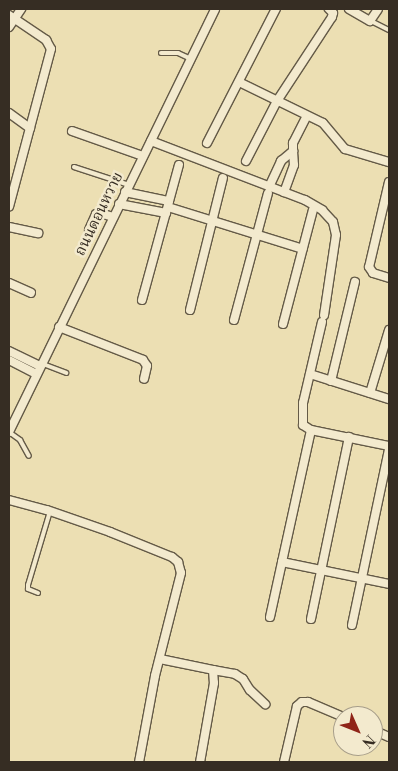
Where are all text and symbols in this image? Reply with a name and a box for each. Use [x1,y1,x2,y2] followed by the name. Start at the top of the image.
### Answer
[71,169,127,259] street label: ถนนดอนหวาย
[333,706,383,756] north arrow
[358,730,378,751] text: N

